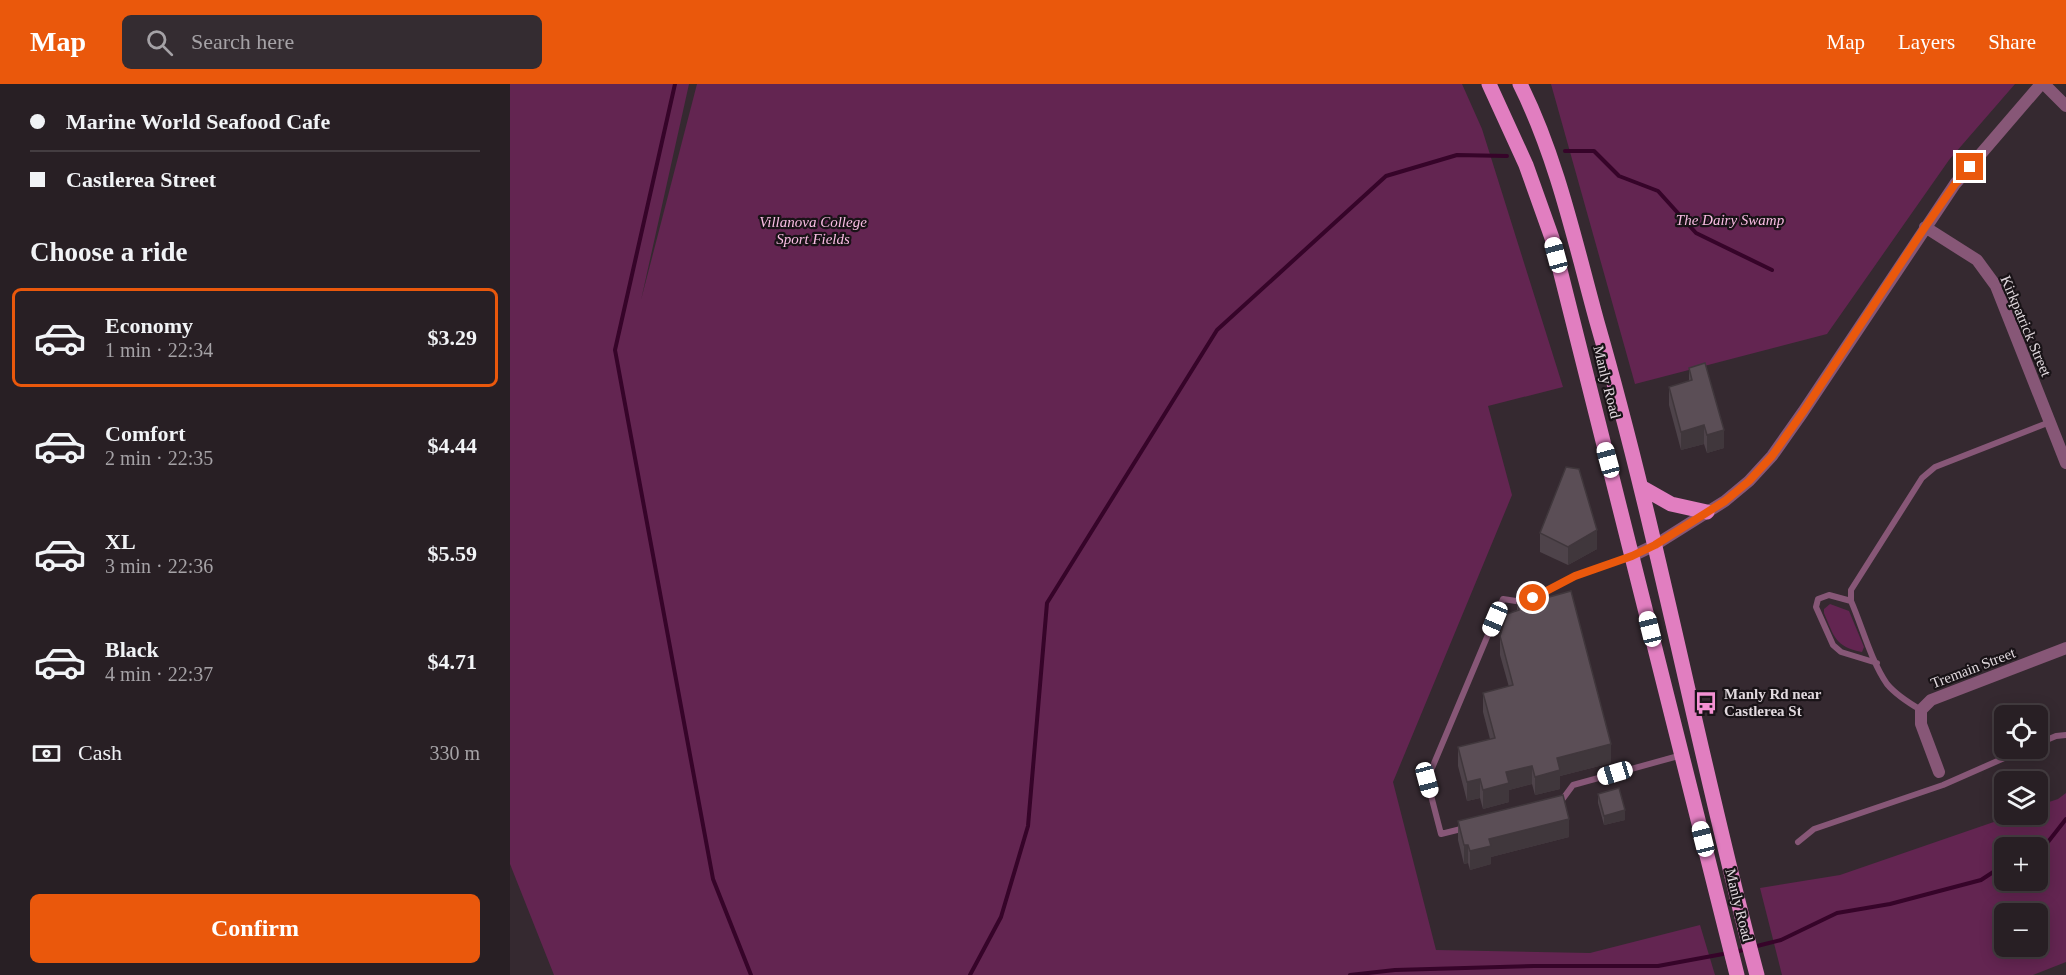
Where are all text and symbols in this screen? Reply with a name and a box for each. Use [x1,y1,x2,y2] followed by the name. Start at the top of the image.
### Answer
[122,15,542,69] search box
[30,26,86,57] text: Map
[143,26,176,59] icon: search
[191,29,294,54] text: Search here
[1827,30,1865,54] text: Map
[1898,30,1955,54] text: Layers
[1988,30,2036,54] text: Share
[66,109,330,134] text: Marine World Seafood Cafe
[1956,153,1983,180] route end
[66,167,216,192] text: Castlerea Street
[1676,212,1785,228] park label: The Dairy Swamp
[759,214,867,247] park label: Villanova College Sport Fields
[1543,235,1569,275] car
[30,237,188,267] text: Choose a ride
[1998,273,2055,380] street label: Kirkpatrick Street
[33,311,87,365] icon: car
[105,313,193,338] text: Economy
[428,325,477,350] text: $3.29
[105,339,213,361] text: 1 min · 22:34
[1590,344,1624,421] street label: Manly Road
[33,419,87,473] icon: car
[105,421,186,446] text: Comfort
[428,433,477,458] text: $4.44
[1595,440,1621,480] car
[105,447,213,469] text: 2 min · 22:35
[33,527,87,581] icon: car
[105,529,136,554] text: XL
[428,541,477,566] text: $5.59
[105,555,213,577] text: 3 min · 22:36
[1519,584,1546,611] route start
[1480,599,1510,639] car
[1637,609,1663,649] car
[33,635,87,689] icon: car
[105,637,159,662] text: Black
[1929,644,2018,691] street label: Tremain Street
[428,649,477,674] text: $4.71
[105,663,213,685] text: 4 min · 22:37
[1724,686,1822,719] place label: Manly Rd near Castlerea St
[1693,690,1719,716] bus stop icon: Manly Rd near Castlerea St
[1994,705,2048,957] map controls
[1994,705,2048,759] button: locate
[30,737,63,770] icon: cash
[78,740,122,765] text: Cash
[429,742,480,764] text: 330 m
[1595,759,1635,787] car
[1414,760,1440,800] car
[1994,771,2048,825] button: layers
[1690,819,1716,859] car
[1994,837,2048,891] button: +
[1722,867,1756,944] street label: Manly Road
[30,894,480,963] button: Confirm
[1994,903,2048,957] button: −

